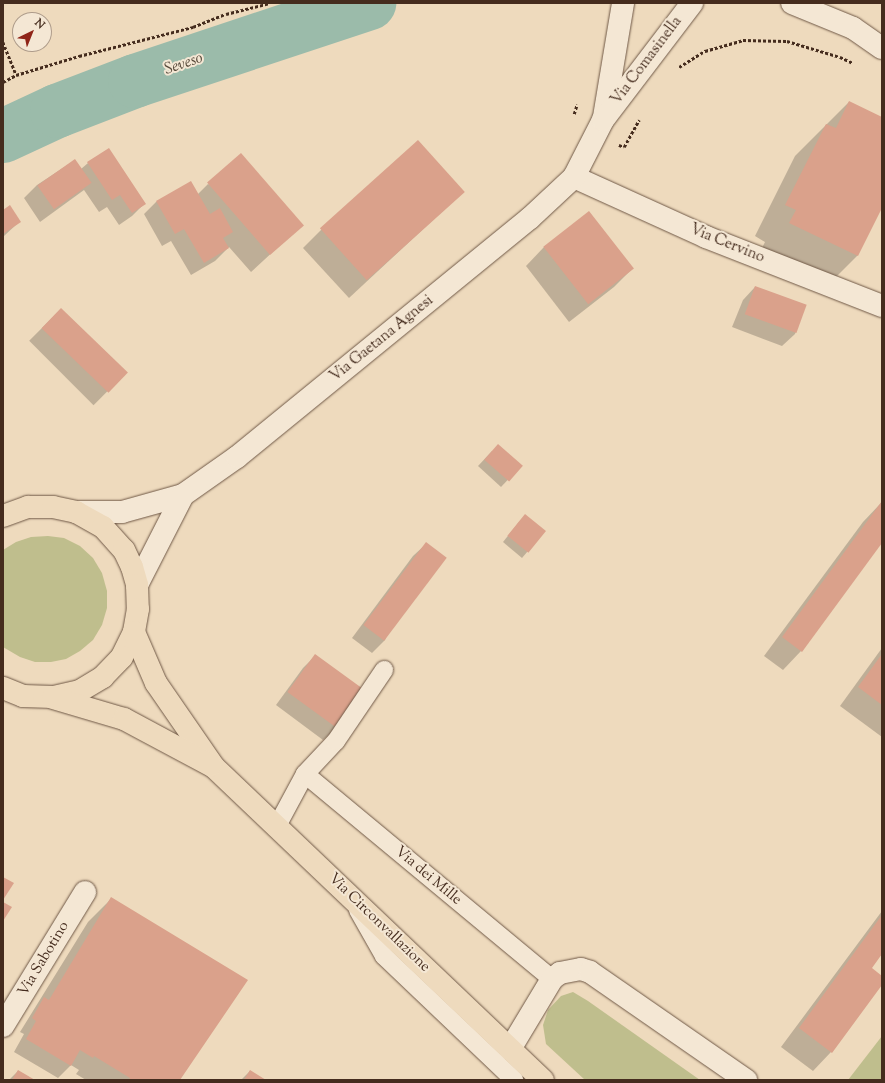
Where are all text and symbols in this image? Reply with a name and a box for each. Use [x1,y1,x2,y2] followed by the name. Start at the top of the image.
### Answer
[12,12,52,52] north arrow
[608,13,686,109] street label: Via Comasinella
[31,15,48,33] text: N
[162,49,206,81] water label: Seveso
[687,221,767,267] street label: Via Cervino
[327,292,437,386] street label: Via Gaetana Agnesi
[391,843,465,909] street label: Via dei Mille
[324,870,434,976] street label: Via Circonvallazione
[15,918,73,1000] street label: Via Sabotino

